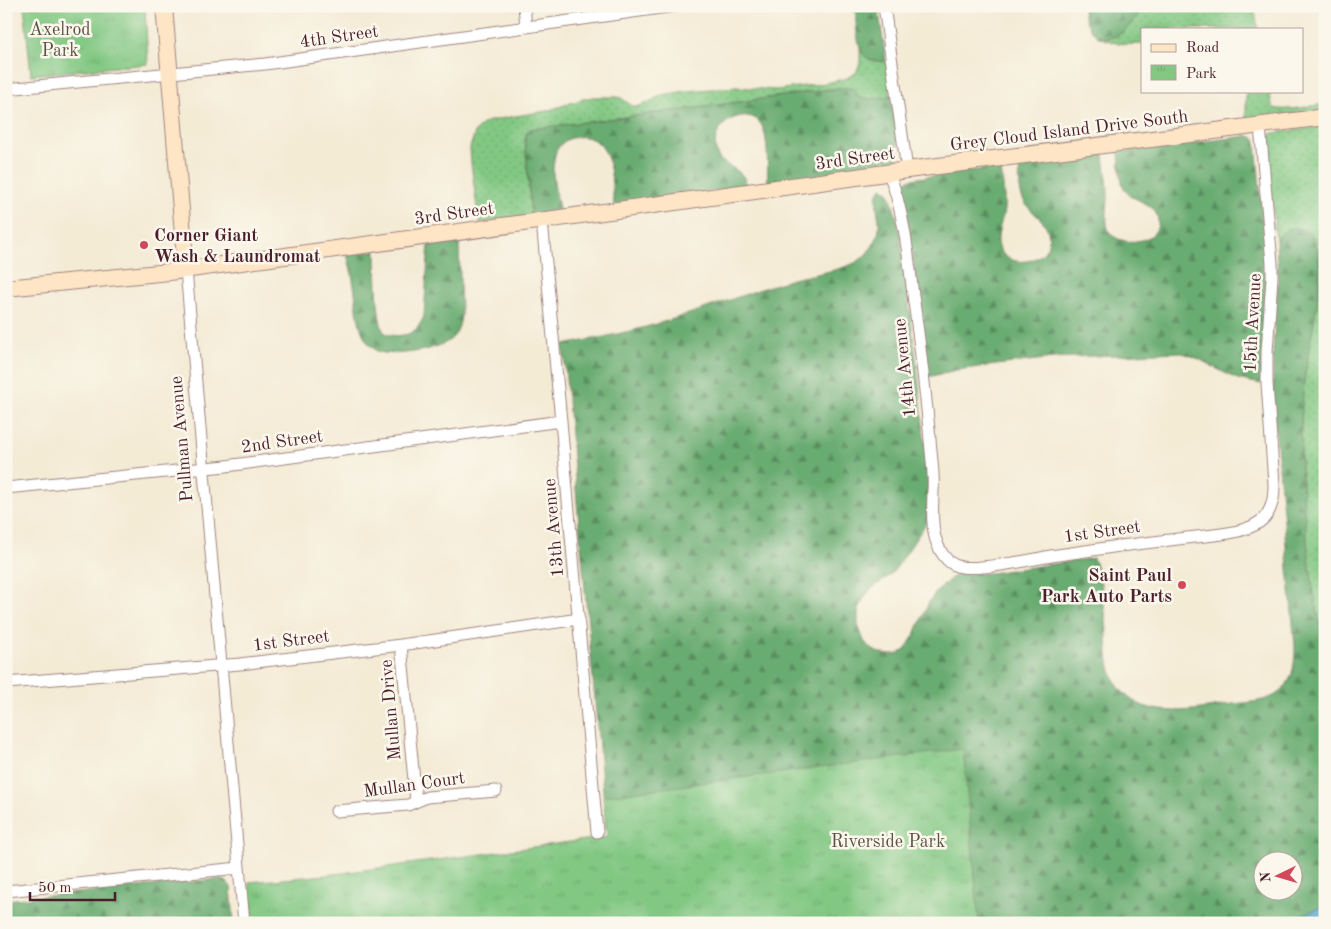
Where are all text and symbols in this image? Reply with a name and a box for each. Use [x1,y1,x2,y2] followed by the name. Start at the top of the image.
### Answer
[29,21,91,60] park label: Axelrod Park
[299,23,380,51] street label: 4th Street
[1141,28,1304,92] legend
[1186,41,1220,56] text: Road
[1186,67,1217,82] text: Park
[949,107,1190,155] street label: Grey Cloud Island Drive South
[814,145,896,173] street label: 3rd Street
[413,200,495,228] street label: 3rd Street
[154,227,321,266] place label: Corner Giant Wash & Laundromat
[138,239,150,251] marker: Corner Giant Wash & Laundromat
[1241,273,1265,373] street label: 15th Avenue
[891,318,919,418] street label: 14th Avenue
[168,375,196,503] street label: Pullman Avenue
[240,427,324,457] street label: 2nd Street
[541,478,567,578] street label: 13th Avenue
[1063,518,1142,546] street label: 1st Street
[1041,567,1172,606] place label: Saint Paul Park Auto Parts
[1176,579,1188,591] marker: Saint Paul Park Auto Parts
[252,627,331,655] street label: 1st Street
[378,659,404,761] street label: Mullan Drive
[362,769,466,801] street label: Mullan Court
[831,833,945,851] park label: Riverside Park
[1254,852,1304,902] north arrow
[30,869,115,901] scale bar
[1259,871,1273,883] text: N
[38,881,72,896] text: 50 m

